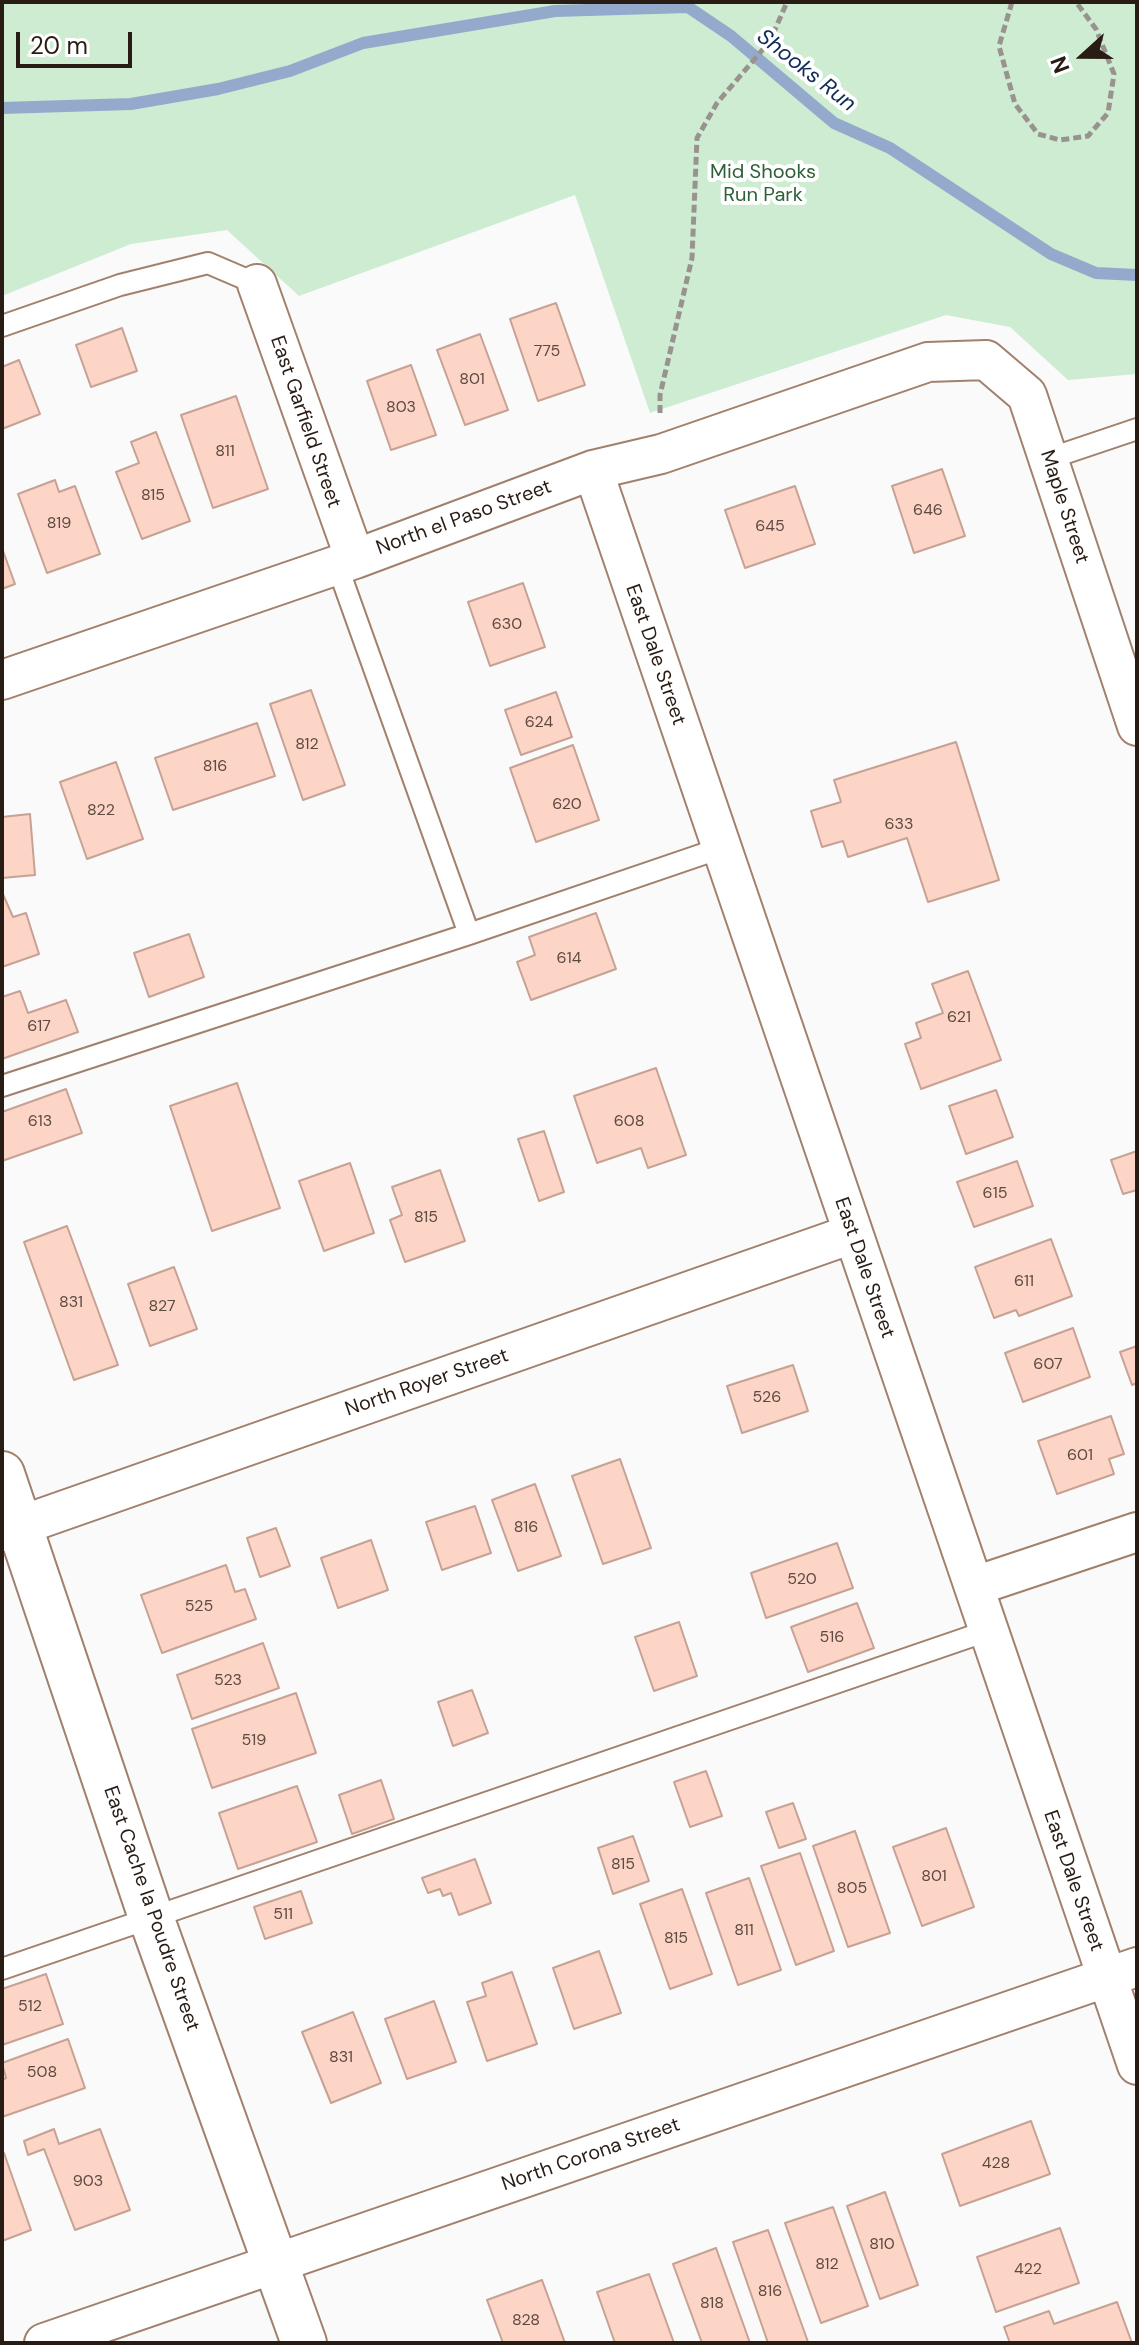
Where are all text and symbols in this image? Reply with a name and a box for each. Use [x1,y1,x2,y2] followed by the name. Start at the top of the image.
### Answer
[20,16,136,66] scale bar
[1043,16,1123,96] north arrow
[751,24,861,118] water label: Shooks Run
[30,30,88,61] text: 20 m
[1044,52,1077,77] text: N
[710,161,816,208] park label: Mid Shooks Run Park
[264,333,346,511] street label: East Garfield Street
[534,342,560,362] house number: 775
[459,370,485,390] house number: 801
[386,398,416,418] house number: 803
[215,442,235,462] house number: 811
[1034,447,1094,567] street label: Maple Street
[373,475,555,561] street label: North el Paso Street
[141,486,165,506] house number: 815
[913,501,943,521] house number: 646
[47,514,71,534] house number: 819
[755,517,785,537] house number: 645
[620,581,690,729] street label: East Dale Street
[492,615,522,635] house number: 630
[525,713,553,733] house number: 624
[295,735,319,755] house number: 812
[203,757,227,777] house number: 816
[552,795,582,815] house number: 620
[87,801,115,821] house number: 822
[885,815,913,835] house number: 633
[557,949,581,969] house number: 614
[947,1008,971,1028] house number: 621
[27,1017,51,1037] house number: 617
[28,1112,52,1132] house number: 613
[614,1112,644,1132] house number: 608
[983,1184,1007,1204] house number: 615
[829,1194,899,1342] street label: East Dale Street
[414,1208,438,1228] house number: 815
[1014,1272,1034,1292] house number: 611
[59,1293,83,1313] house number: 831
[149,1297,175,1317] house number: 827
[342,1344,512,1422] street label: North Royer Street
[1033,1355,1063,1375] house number: 607
[753,1388,781,1408] house number: 526
[1067,1446,1093,1466] house number: 601
[514,1518,538,1538] house number: 816
[787,1570,817,1590] house number: 520
[185,1597,213,1617] house number: 525
[820,1628,844,1648] house number: 516
[214,1671,242,1691] house number: 523
[242,1731,266,1751] house number: 519
[98,1783,204,2035] street label: East Cache la Poudre Street
[1038,1807,1108,1955] street label: East Dale Street
[611,1855,635,1875] house number: 815
[921,1867,947,1887] house number: 801
[837,1879,867,1899] house number: 805
[273,1905,293,1925] house number: 511
[734,1921,754,1941] house number: 811
[664,1929,688,1949] house number: 815
[18,1997,42,2017] house number: 512
[329,2048,353,2068] house number: 831
[27,2063,57,2083] house number: 508
[499,2113,683,2197] street label: North Corona Street
[982,2154,1010,2174] house number: 428
[73,2172,103,2192] house number: 903
[869,2235,895,2255] house number: 810
[815,2255,839,2275] house number: 812
[1014,2260,1042,2280] house number: 422
[758,2282,782,2302] house number: 816
[700,2294,724,2314] house number: 818
[512,2311,540,2331] house number: 828

